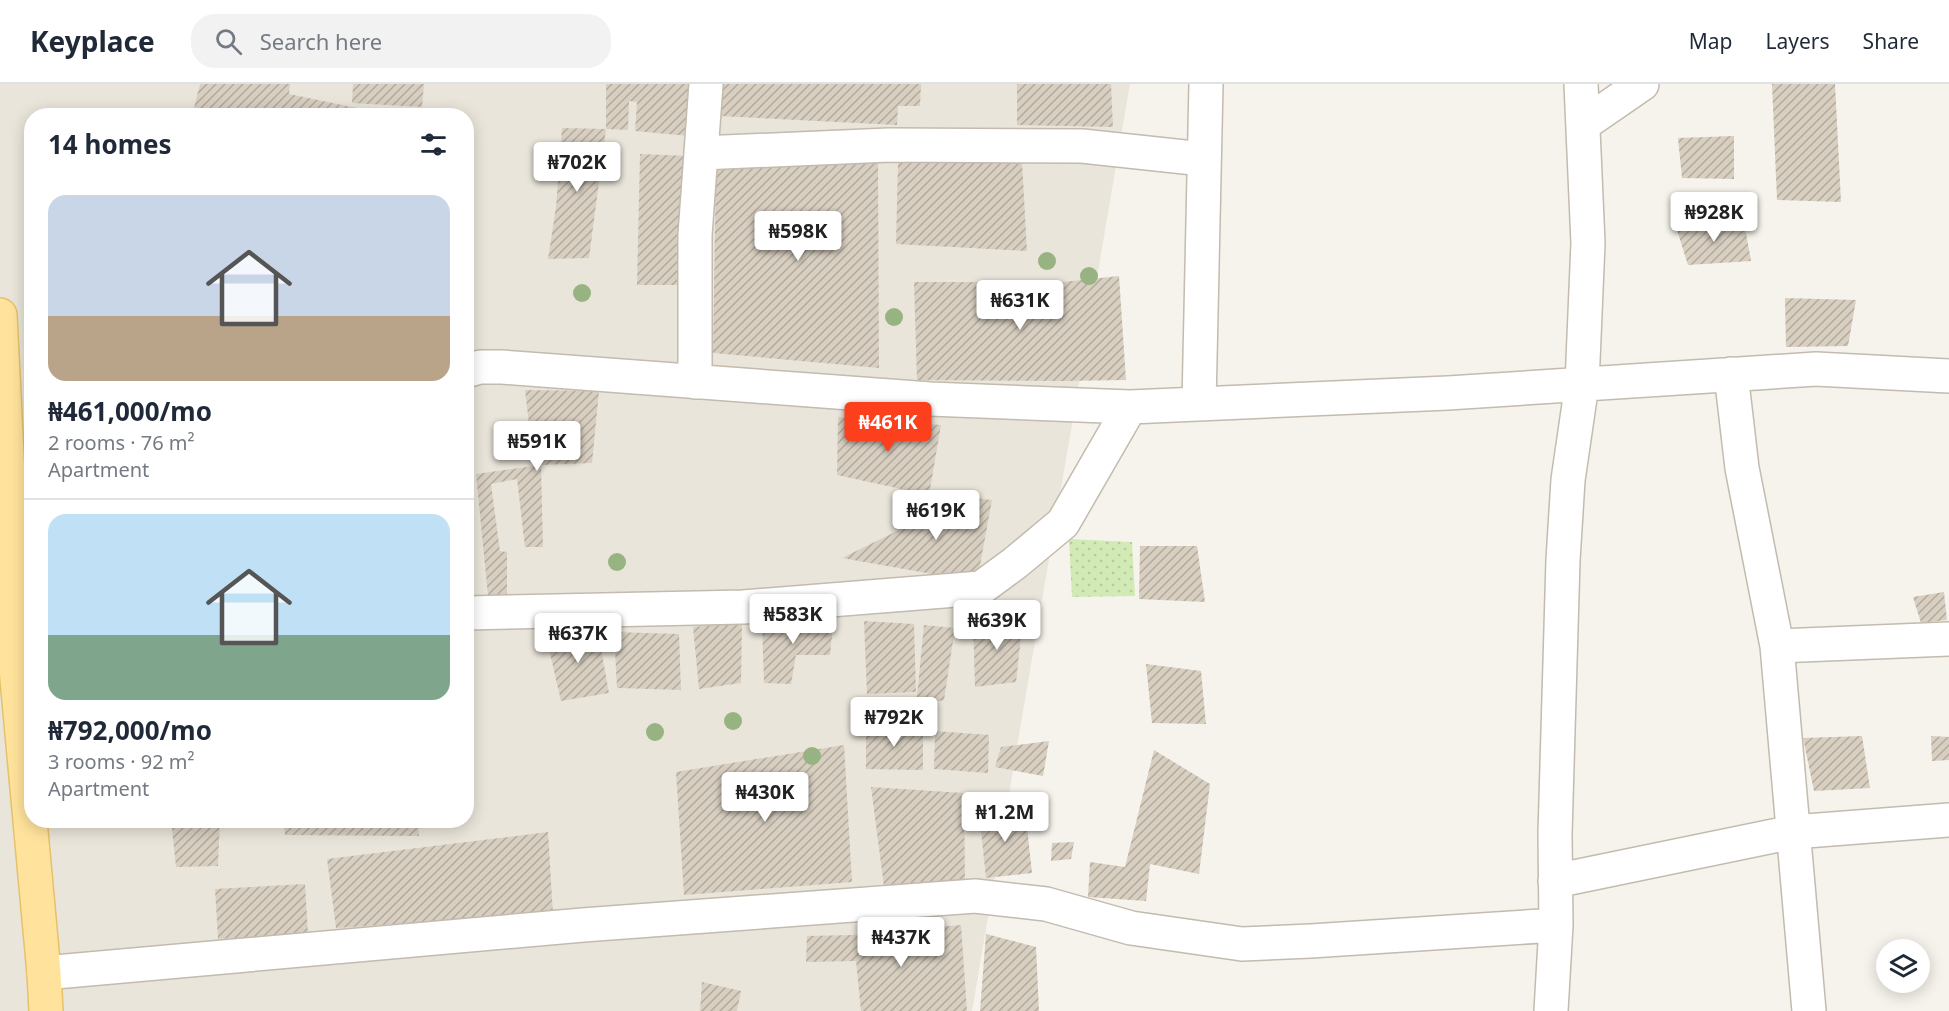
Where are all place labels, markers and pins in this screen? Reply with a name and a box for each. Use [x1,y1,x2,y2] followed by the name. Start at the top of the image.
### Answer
[535,142,619,193] pin: ₦702K
[1672,192,1756,243] pin: ₦928K
[756,211,840,262] pin: ₦598K
[978,280,1062,331] pin: ₦631K
[846,402,930,453] pin: ₦461K
[495,421,579,472] pin: ₦591K
[894,490,978,541] pin: ₦619K
[751,594,835,645] pin: ₦583K
[955,600,1039,651] pin: ₦639K
[536,613,620,664] pin: ₦637K
[852,697,936,748] pin: ₦792K
[723,772,807,823] pin: ₦430K
[963,792,1047,843] pin: ₦1.2M
[859,917,943,968] pin: ₦437K

